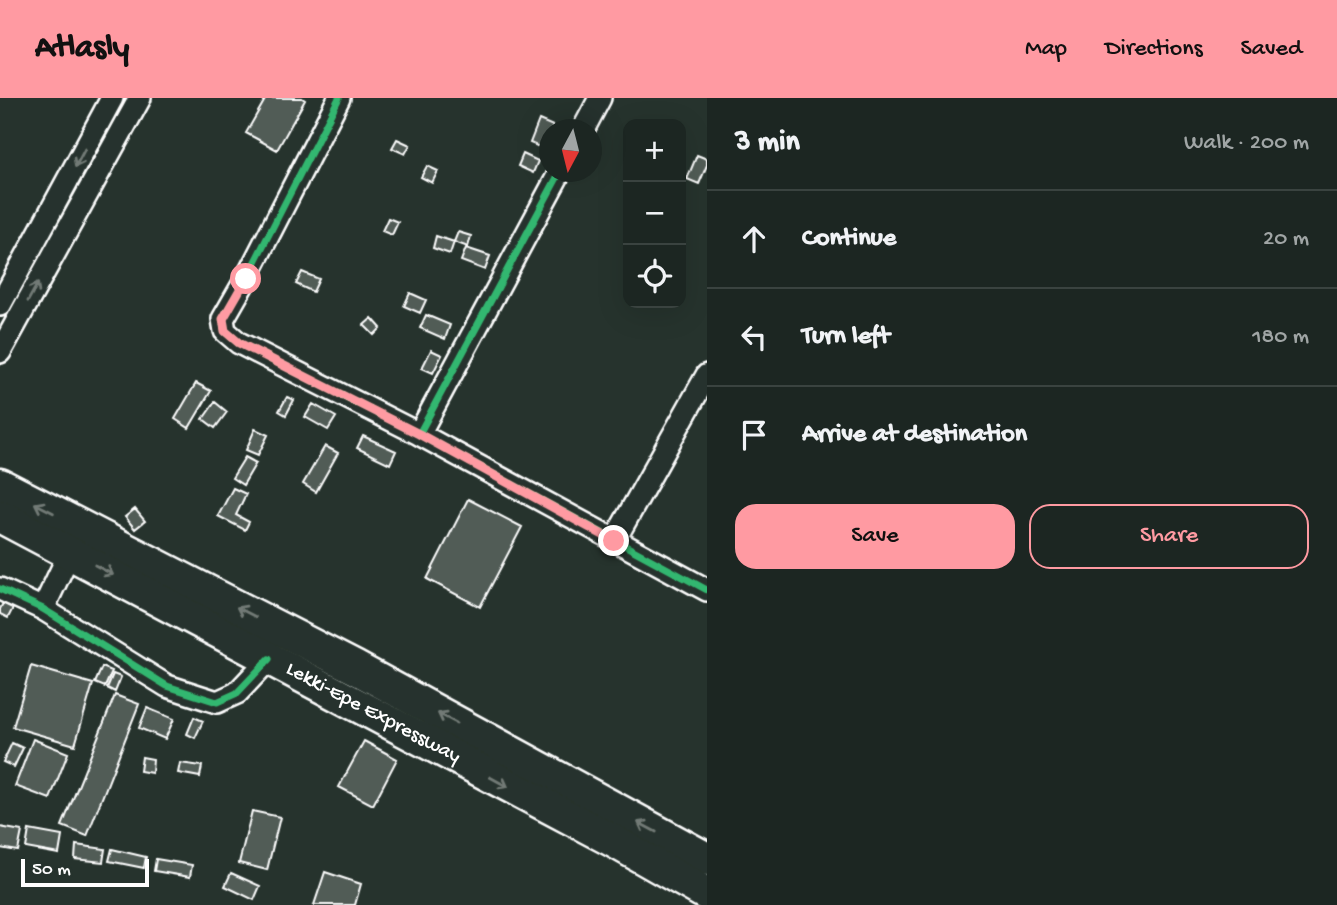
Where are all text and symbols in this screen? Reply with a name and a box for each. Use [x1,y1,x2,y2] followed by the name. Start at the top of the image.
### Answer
[35,30,129,68] text: Atlasly
[1025,35,1067,64] text: Map
[1105,35,1203,64] text: Directions
[1241,35,1302,64] text: Saved
[539,119,602,182] north arrow
[623,119,686,308] map controls
[623,119,686,182] button: +
[735,126,800,161] text: 3 min
[1184,130,1309,157] text: Walk · 200 m
[73,147,86,168] one-way arrow
[623,182,686,245] button: −
[735,220,773,258] icon: ahead
[802,224,896,255] text: Continue
[1263,226,1309,253] text: 20 m
[623,245,686,308] button: locate
[230,263,261,294] route start
[27,282,40,303] one-way arrow
[735,318,773,356] icon: left
[802,322,890,353] text: Turn left
[1252,324,1309,351] text: 180 m
[735,416,773,454] icon: arrive
[802,420,1027,451] text: Arrive at destination
[34,500,55,514] one-way arrow
[735,504,1015,569] button: Save
[1029,504,1309,569] button: Share
[598,525,629,556] route end
[93,564,114,578] one-way arrow
[236,604,257,618] one-way arrow
[281,657,465,770] street label: Lekki-Epe Expressway
[438,710,458,724] one-way arrow
[488,776,509,789] one-way arrow
[637,820,658,833] one-way arrow
[21,856,149,888] scale bar
[32,859,71,882] text: 50 m

